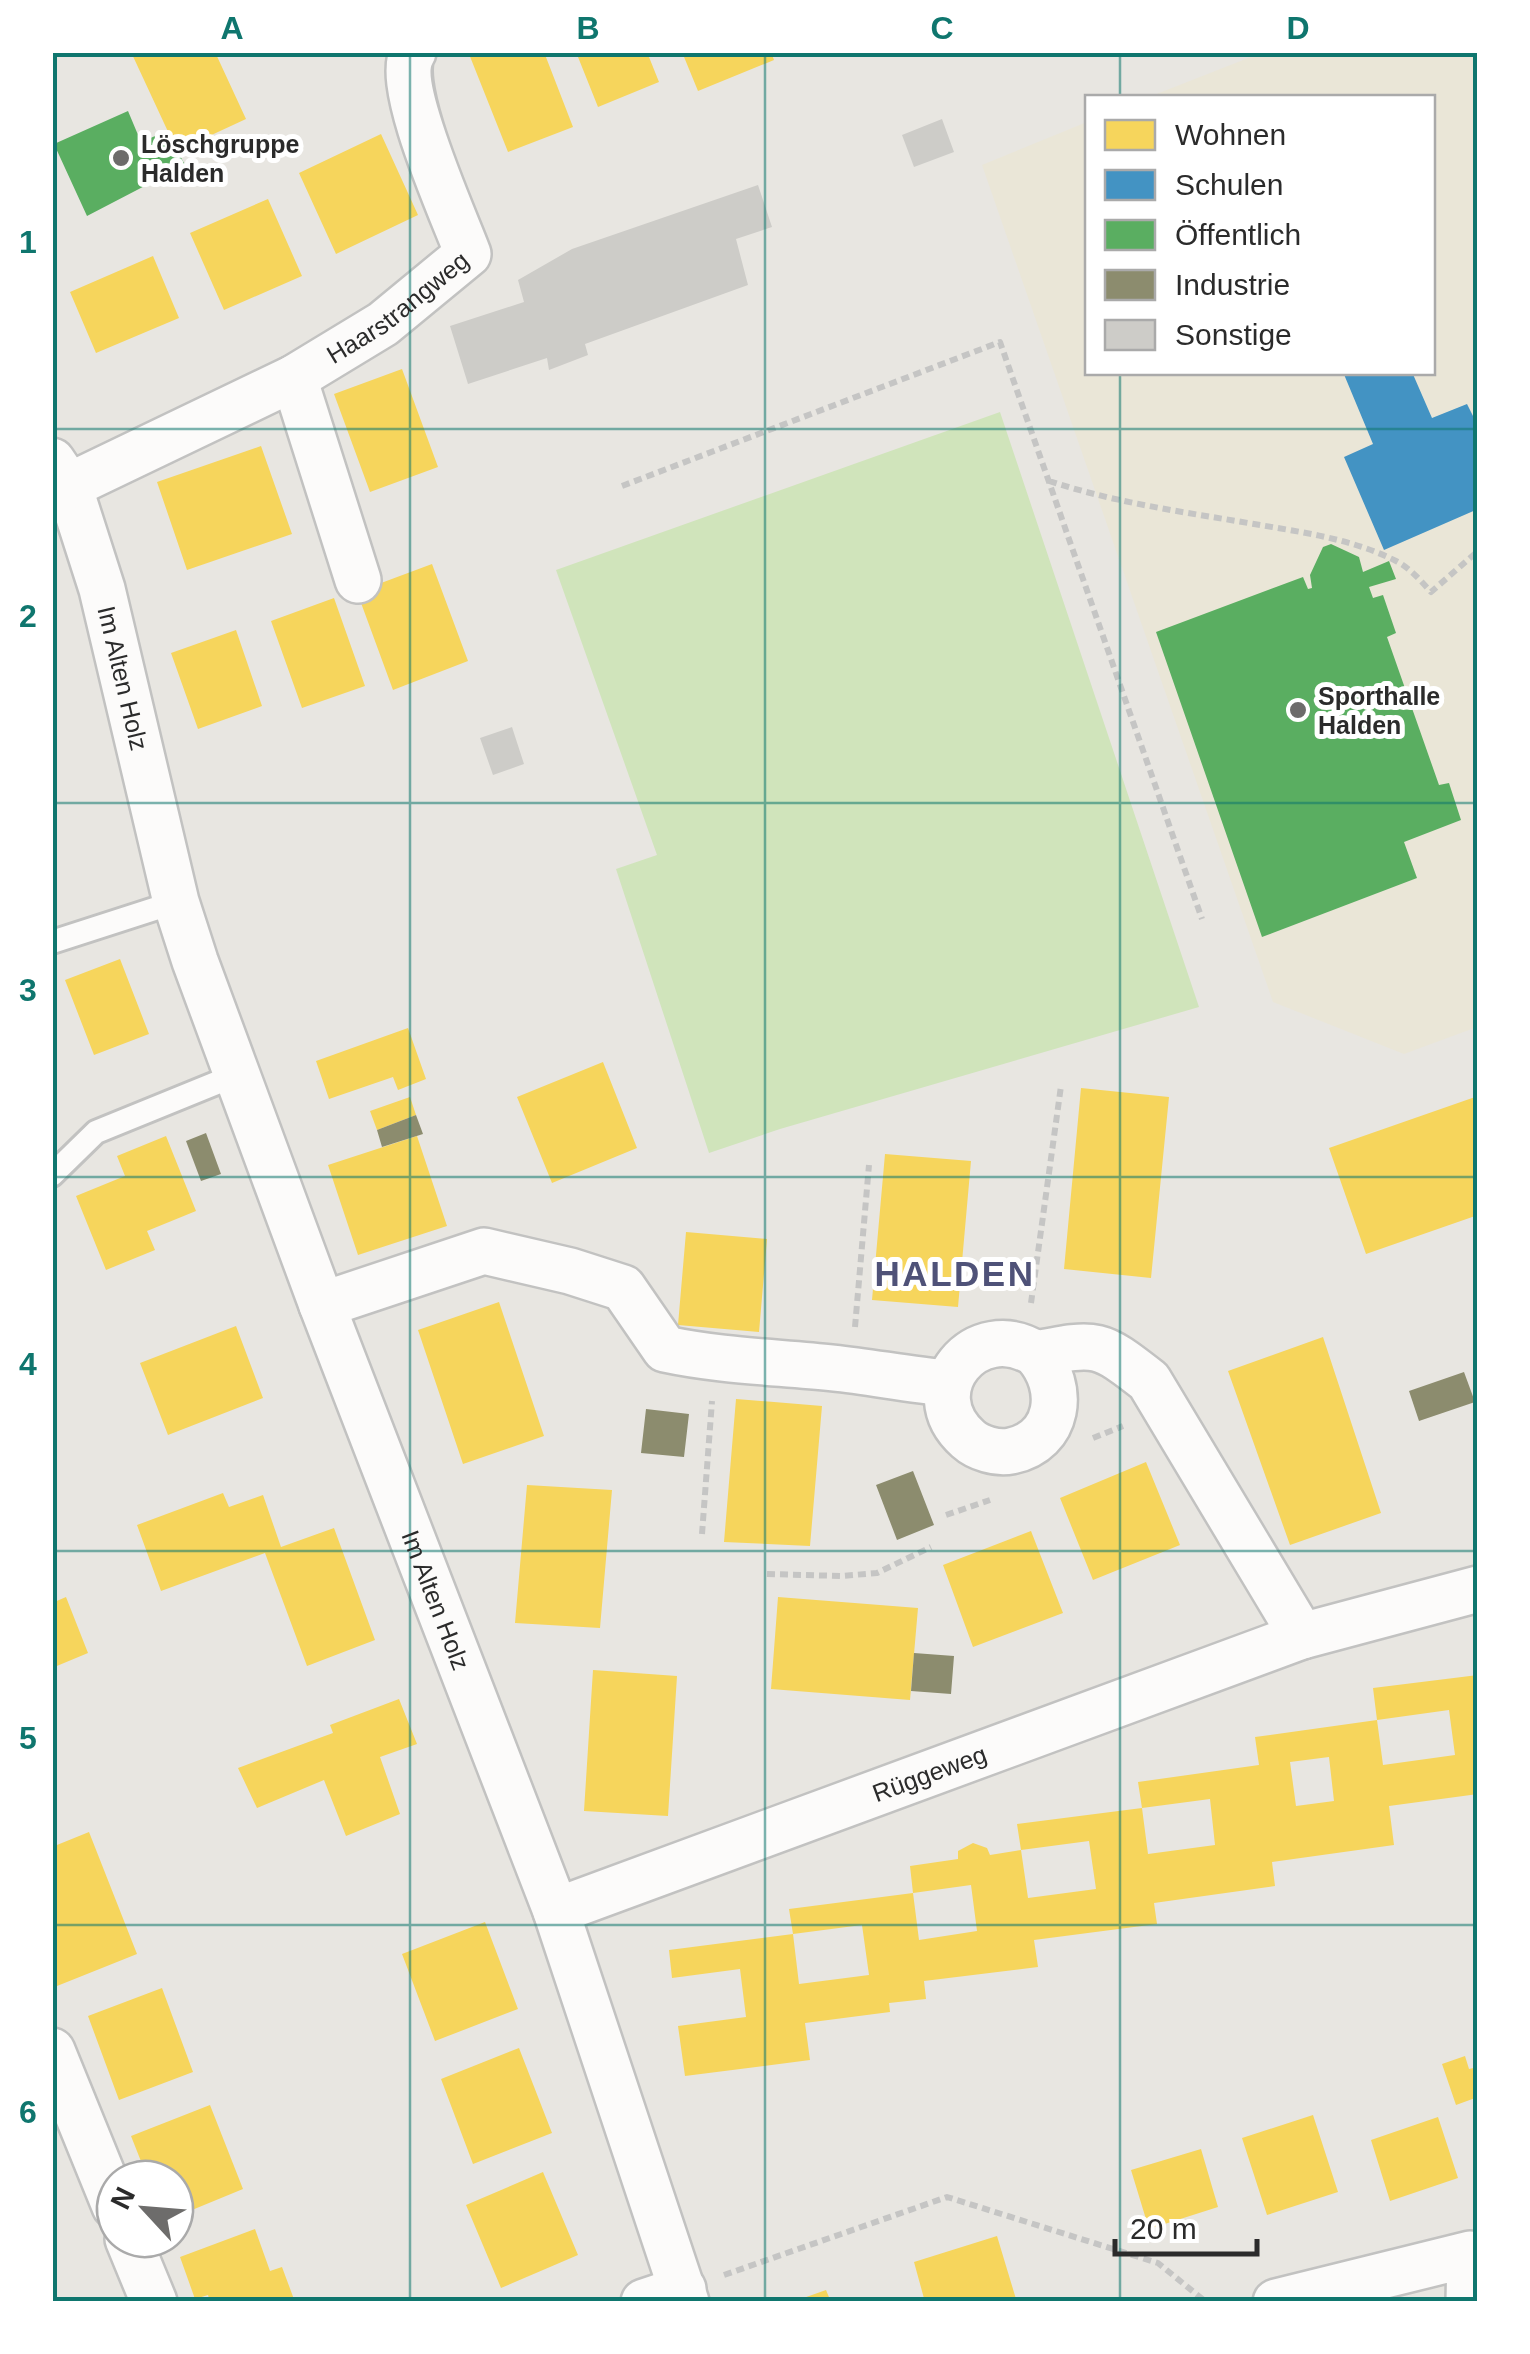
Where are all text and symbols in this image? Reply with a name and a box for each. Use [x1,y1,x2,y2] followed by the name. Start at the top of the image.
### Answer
[220,10,244,46] text: A
[576,10,600,46] text: B
[930,10,954,46] text: C
[1286,10,1310,46] text: D
[1085,95,1435,375] legend
[1175,118,1286,151] text: Wohnen
[141,130,299,187] place label: Löschgruppe Halden
[110,147,132,169] marker: Löschgruppe Halden
[1175,168,1283,201] text: Schulen
[1175,218,1301,251] text: Öffentlich
[19,224,37,260] text: 1
[321,246,474,369] street label: Haarstrangweg
[1175,268,1290,301] text: Industrie
[1175,318,1292,351] text: Sonstige
[19,598,37,634] text: 2
[93,603,154,753] street label: Im Alten Holz
[1318,682,1440,739] place label: Sporthalle Halden
[1287,699,1309,721] marker: Sporthalle Halden
[19,972,37,1008] text: 3
[875,1254,1035,1293] district label: HALDEN
[19,1346,37,1382] text: 4
[396,1526,476,1674] street label: Im Alten Holz
[19,1720,37,1756] text: 5
[869,1740,990,1807] street label: Rüggeweg
[19,2094,37,2130] text: 6
[95,2159,195,2259] north arrow
[105,2182,141,2214] text: N
[1115,2194,1258,2256] scale bar
[1130,2212,1197,2245] text: 20 m

